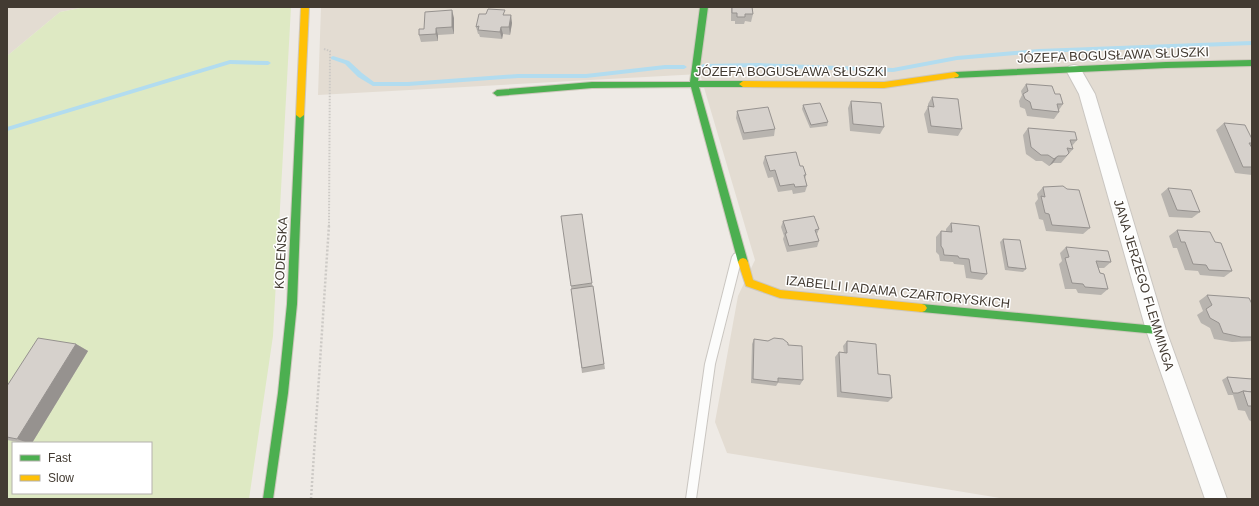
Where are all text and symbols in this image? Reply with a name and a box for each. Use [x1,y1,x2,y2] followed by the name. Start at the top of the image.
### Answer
[1017,44,1209,66] street label: JÓZEFA BOGUSŁAWA SŁUSZKI
[695,64,887,79] street label: JÓZEFA BOGUSŁAWA SŁUSZKI
[1111,197,1177,373] street label: JANA JERZEGO FLEMMINGA
[272,216,290,289] street label: KODEŃSKA
[785,273,1011,311] street label: IZABELLI I ADAMA CZARTORYSKICH
[12,442,152,494] legend
[48,451,72,465] text: Fast
[48,471,74,485] text: Slow

